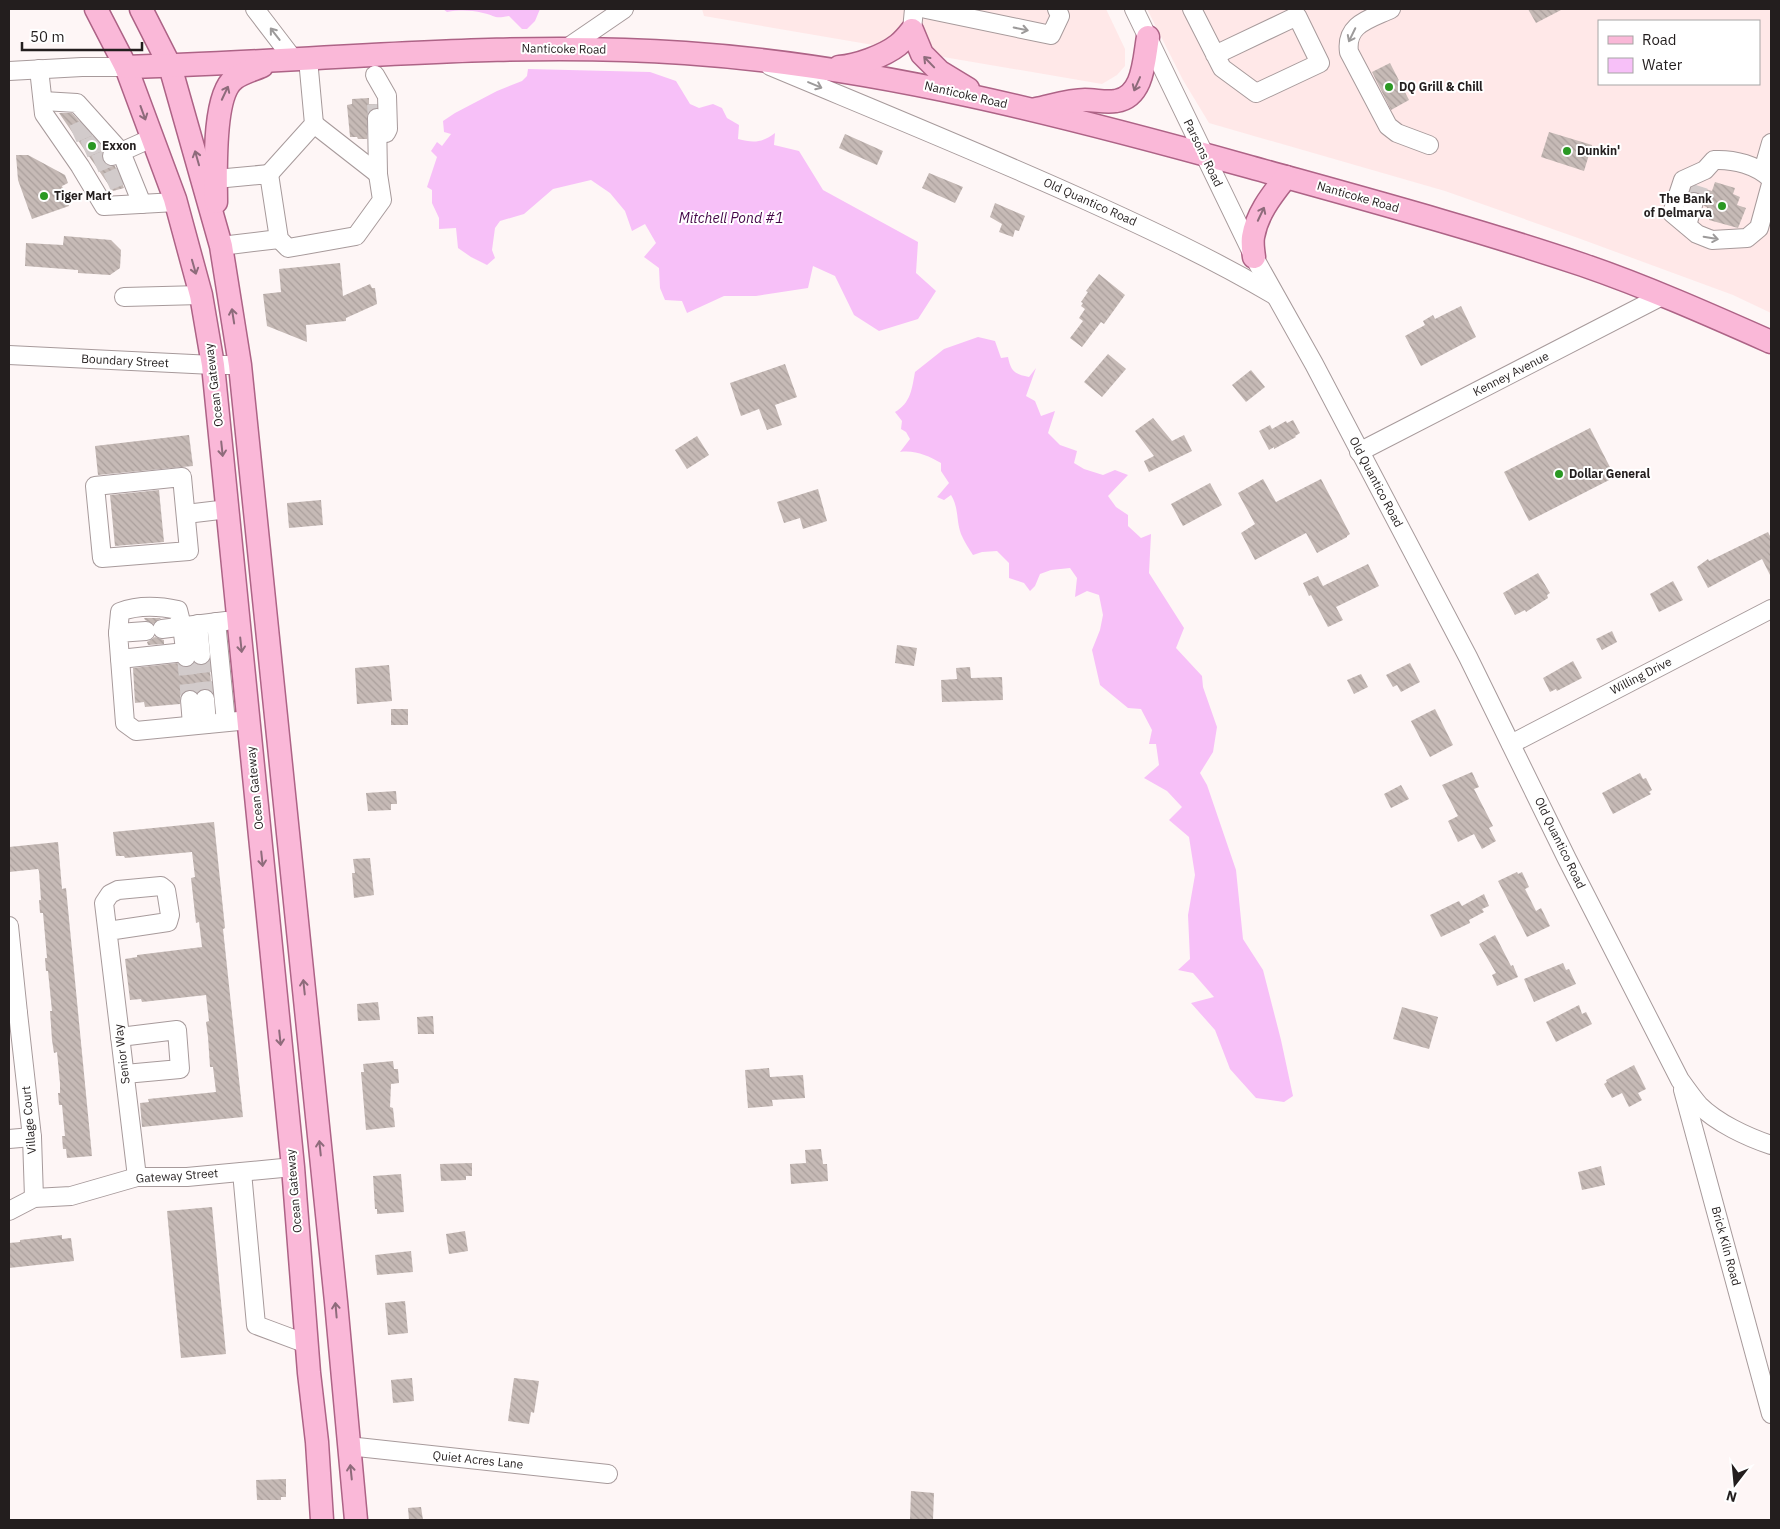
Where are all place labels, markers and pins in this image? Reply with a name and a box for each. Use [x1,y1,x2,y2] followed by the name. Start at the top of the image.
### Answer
[1399,79,1483,94] place label: DQ Grill & Chill
[1383,81,1395,93] marker: DQ Grill & Chill
[102,138,136,153] place label: Exxon
[86,140,98,152] marker: Exxon
[1577,143,1620,158] place label: Dunkin'
[1561,145,1573,157] marker: Dunkin'
[54,188,112,203] place label: Tiger Mart
[38,190,50,202] marker: Tiger Mart
[1644,191,1712,220] place label: The Bank of Delmarva
[1716,200,1728,212] marker: The Bank of Delmarva
[1569,466,1651,481] place label: Dollar General
[1553,468,1565,480] marker: Dollar General

